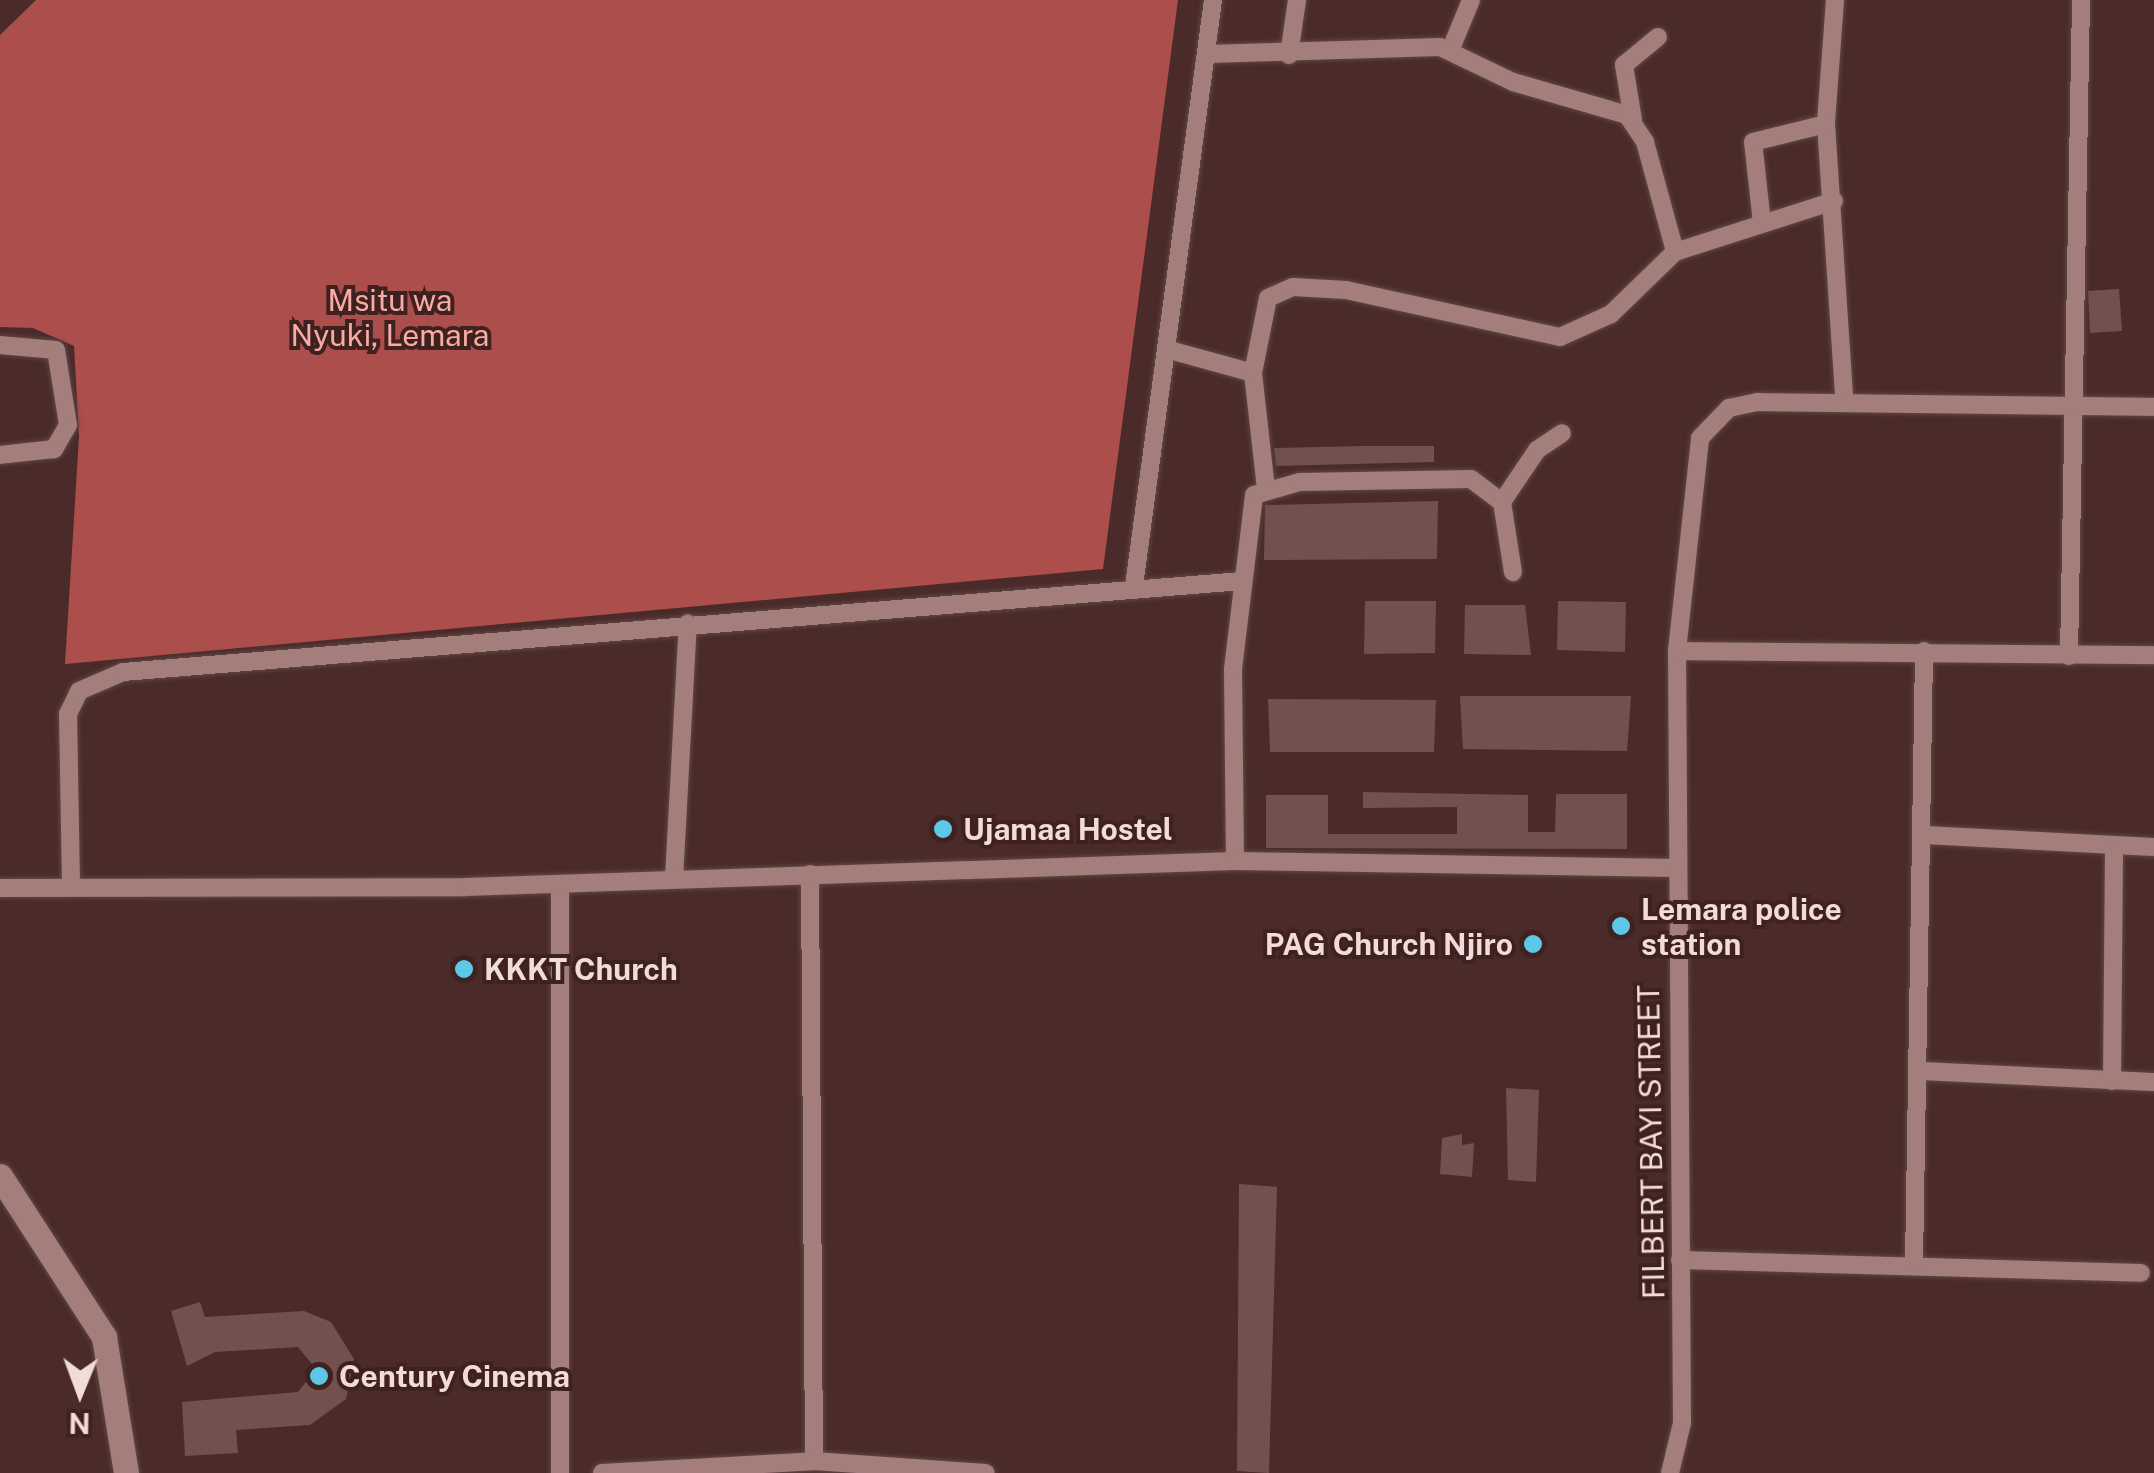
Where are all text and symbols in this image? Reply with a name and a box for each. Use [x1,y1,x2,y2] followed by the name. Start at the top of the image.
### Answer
[290,282,490,352] park label: Msitu wa Nyuki, Lemara
[963,811,1173,847] place label: Ujamaa Hostel
[932,818,954,840] marker: Ujamaa Hostel
[1641,891,1842,962] place label: Lemara police station
[1610,915,1632,937] marker: Lemara police station
[1265,926,1513,962] place label: PAG Church Njiro
[1522,933,1544,955] marker: PAG Church Njiro
[484,951,678,987] place label: KKKT Church
[453,958,475,980] marker: KKKT Church
[1630,985,1672,1299] street label: FILBERT BAYI STREET
[30,1343,130,1443] north arrow
[339,1358,570,1394] place label: Century Cinema
[308,1365,330,1387] marker: Century Cinema
[68,1407,91,1440] text: N

